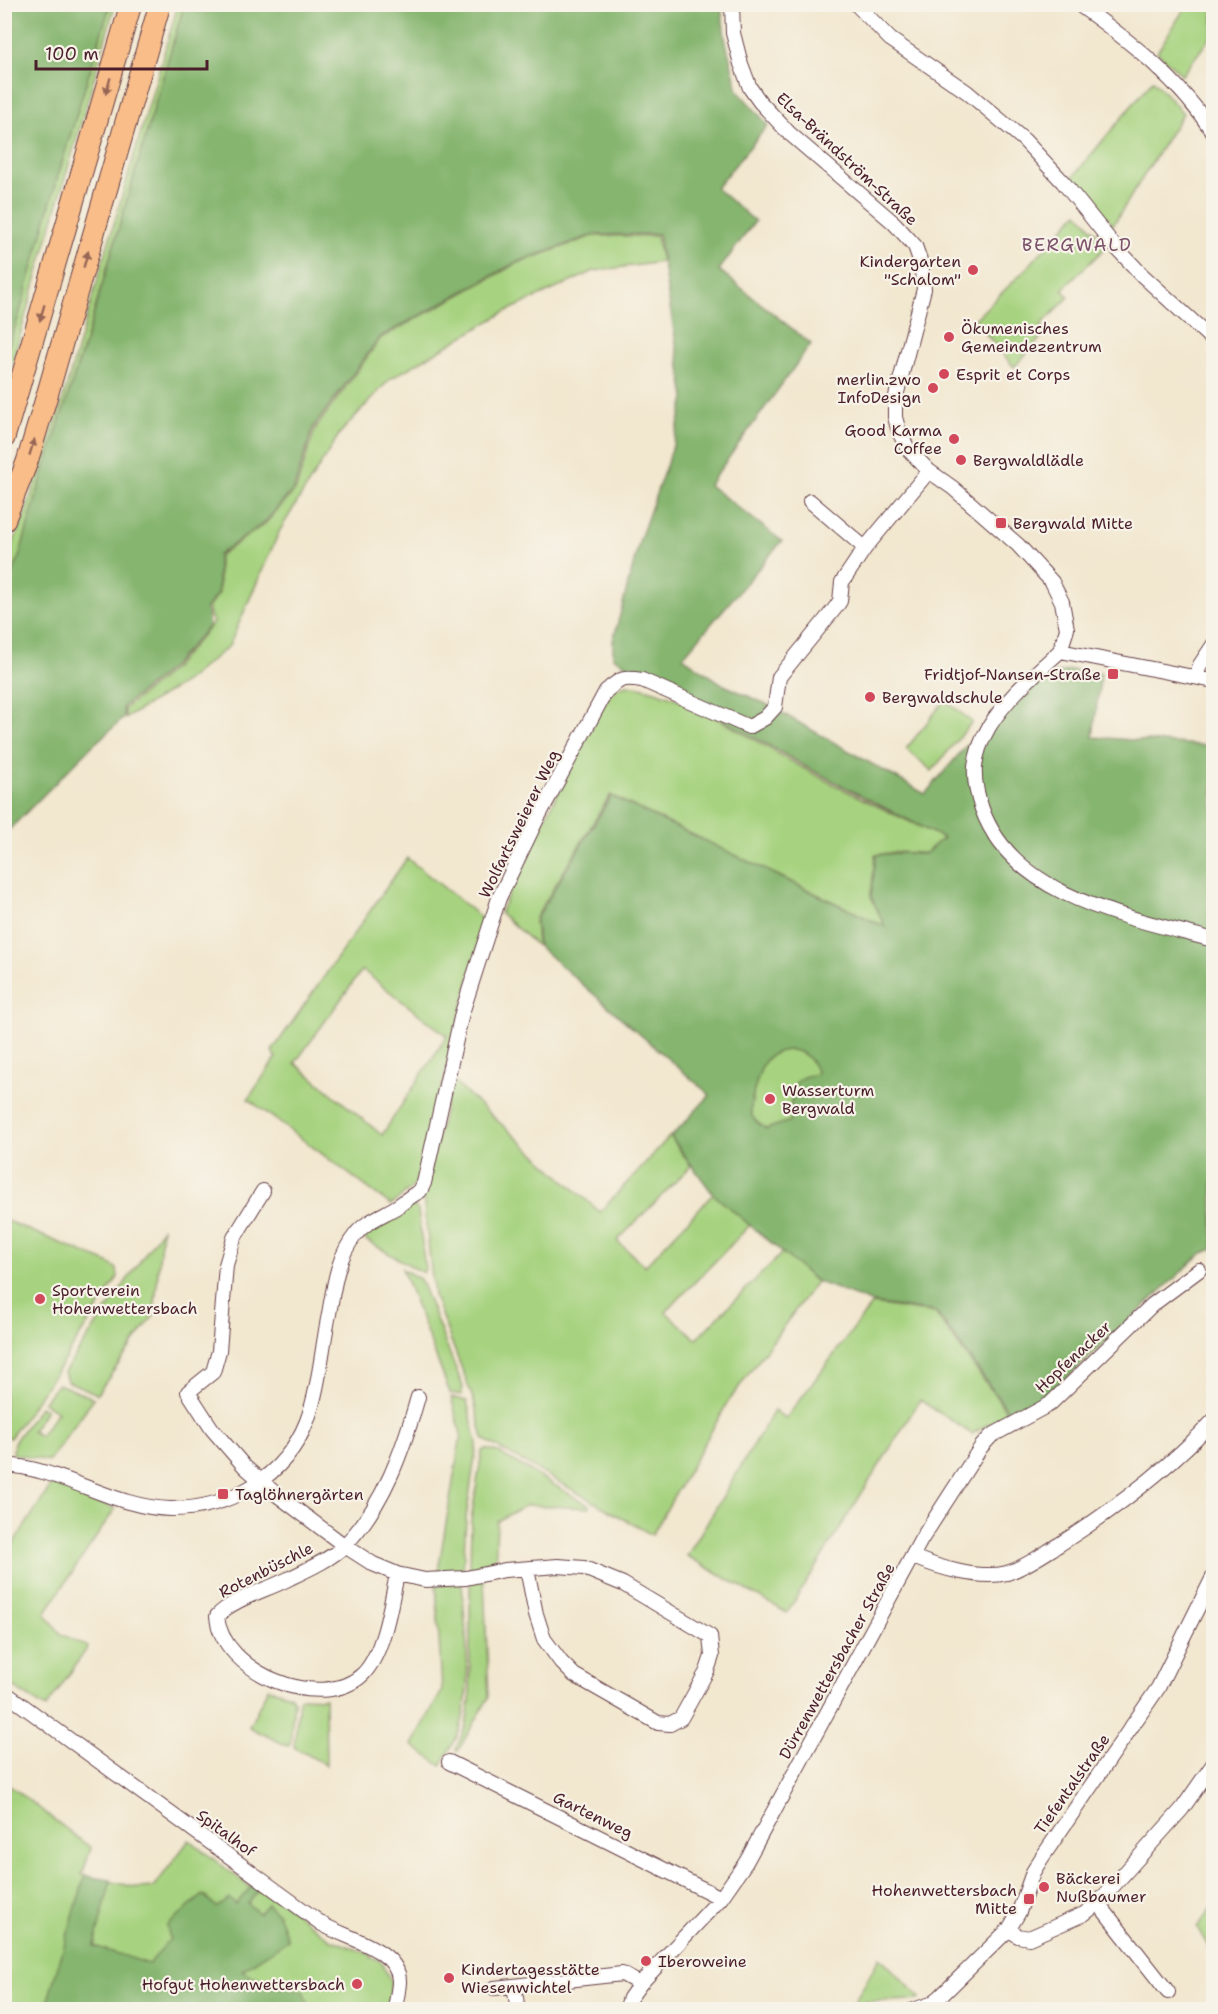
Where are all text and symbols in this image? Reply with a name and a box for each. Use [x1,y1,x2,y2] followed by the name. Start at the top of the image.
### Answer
[36,33,207,71] scale bar
[45,42,99,66] text: 100 m
[103,77,112,95] one-way arrow
[772,88,922,230] street label: Elsa-Brändström-Straße
[1022,233,1132,257] district label: BERGWALD
[82,250,91,268] one-way arrow
[859,251,961,290] place label: Kindergarten "Schalom"
[966,263,980,277] marker: Kindergarten "Schalom"
[37,304,46,322] one-way arrow
[961,318,1102,357] place label: Ökumenisches Gemeindezentrum
[942,330,956,344] marker: Ökumenisches Gemeindezentrum
[956,364,1070,385] place label: Esprit et Corps
[937,367,951,381] marker: Esprit et Corps
[837,369,921,408] place label: merlin.zwo InfoDesign
[926,381,940,395] marker: merlin.zwo InfoDesign
[845,420,942,459] place label: Good Karma Coffee
[947,432,961,446] marker: Good Karma Coffee
[28,438,37,456] one-way arrow
[973,450,1084,471] place label: Bergwaldlädle
[954,453,968,467] marker: Bergwaldlädle
[1013,513,1133,534] place label: Bergwald Mitte
[994,516,1008,530] marker: Bergwald Mitte
[924,664,1101,685] place label: Fridtjof-Nansen-Straße
[1106,667,1120,681] marker: Fridtjof-Nansen-Straße
[882,687,1003,708] place label: Bergwaldschule
[863,690,877,704] marker: Bergwaldschule
[474,746,564,902] street label: Wolfartsweierer Weg
[782,1080,875,1119] place label: Wasserturm Bergwald
[763,1092,777,1106] marker: Wasserturm Bergwald
[52,1280,197,1319] place label: Sportverein Hohenwettersbach
[33,1292,47,1306] marker: Sportverein Hohenwettersbach
[1031,1316,1115,1398] street label: Hopfenacker
[235,1484,364,1505] place label: Taglöhnergärten
[216,1487,230,1501] marker: Taglöhnergärten
[215,1537,317,1603] street label: Rotenbüschle
[774,1559,900,1763] street label: Dürrenwettersbacher Straße
[1029,1730,1115,1838] street label: Tiefentalstraße
[550,1787,637,1843] street label: Gartenweg
[192,1804,261,1862] street label: Spitalhof
[1056,1868,1146,1907] place label: Bäckerei Nußbaumer
[872,1880,1017,1919] place label: Hohenwettersbach Mitte
[1037,1880,1051,1894] marker: Bäckerei Nußbaumer
[1022,1892,1036,1906] marker: Hohenwettersbach Mitte
[658,1951,747,1972] place label: Iberoweine
[639,1954,653,1968] marker: Iberoweine
[461,1959,600,1998] place label: Kindertagesstätte Wiesenwichtel
[442,1971,456,1985] marker: Kindertagesstätte Wiesenwichtel
[142,1974,345,1995] place label: Hofgut Hohenwettersbach
[350,1977,364,1991] marker: Hofgut Hohenwettersbach

